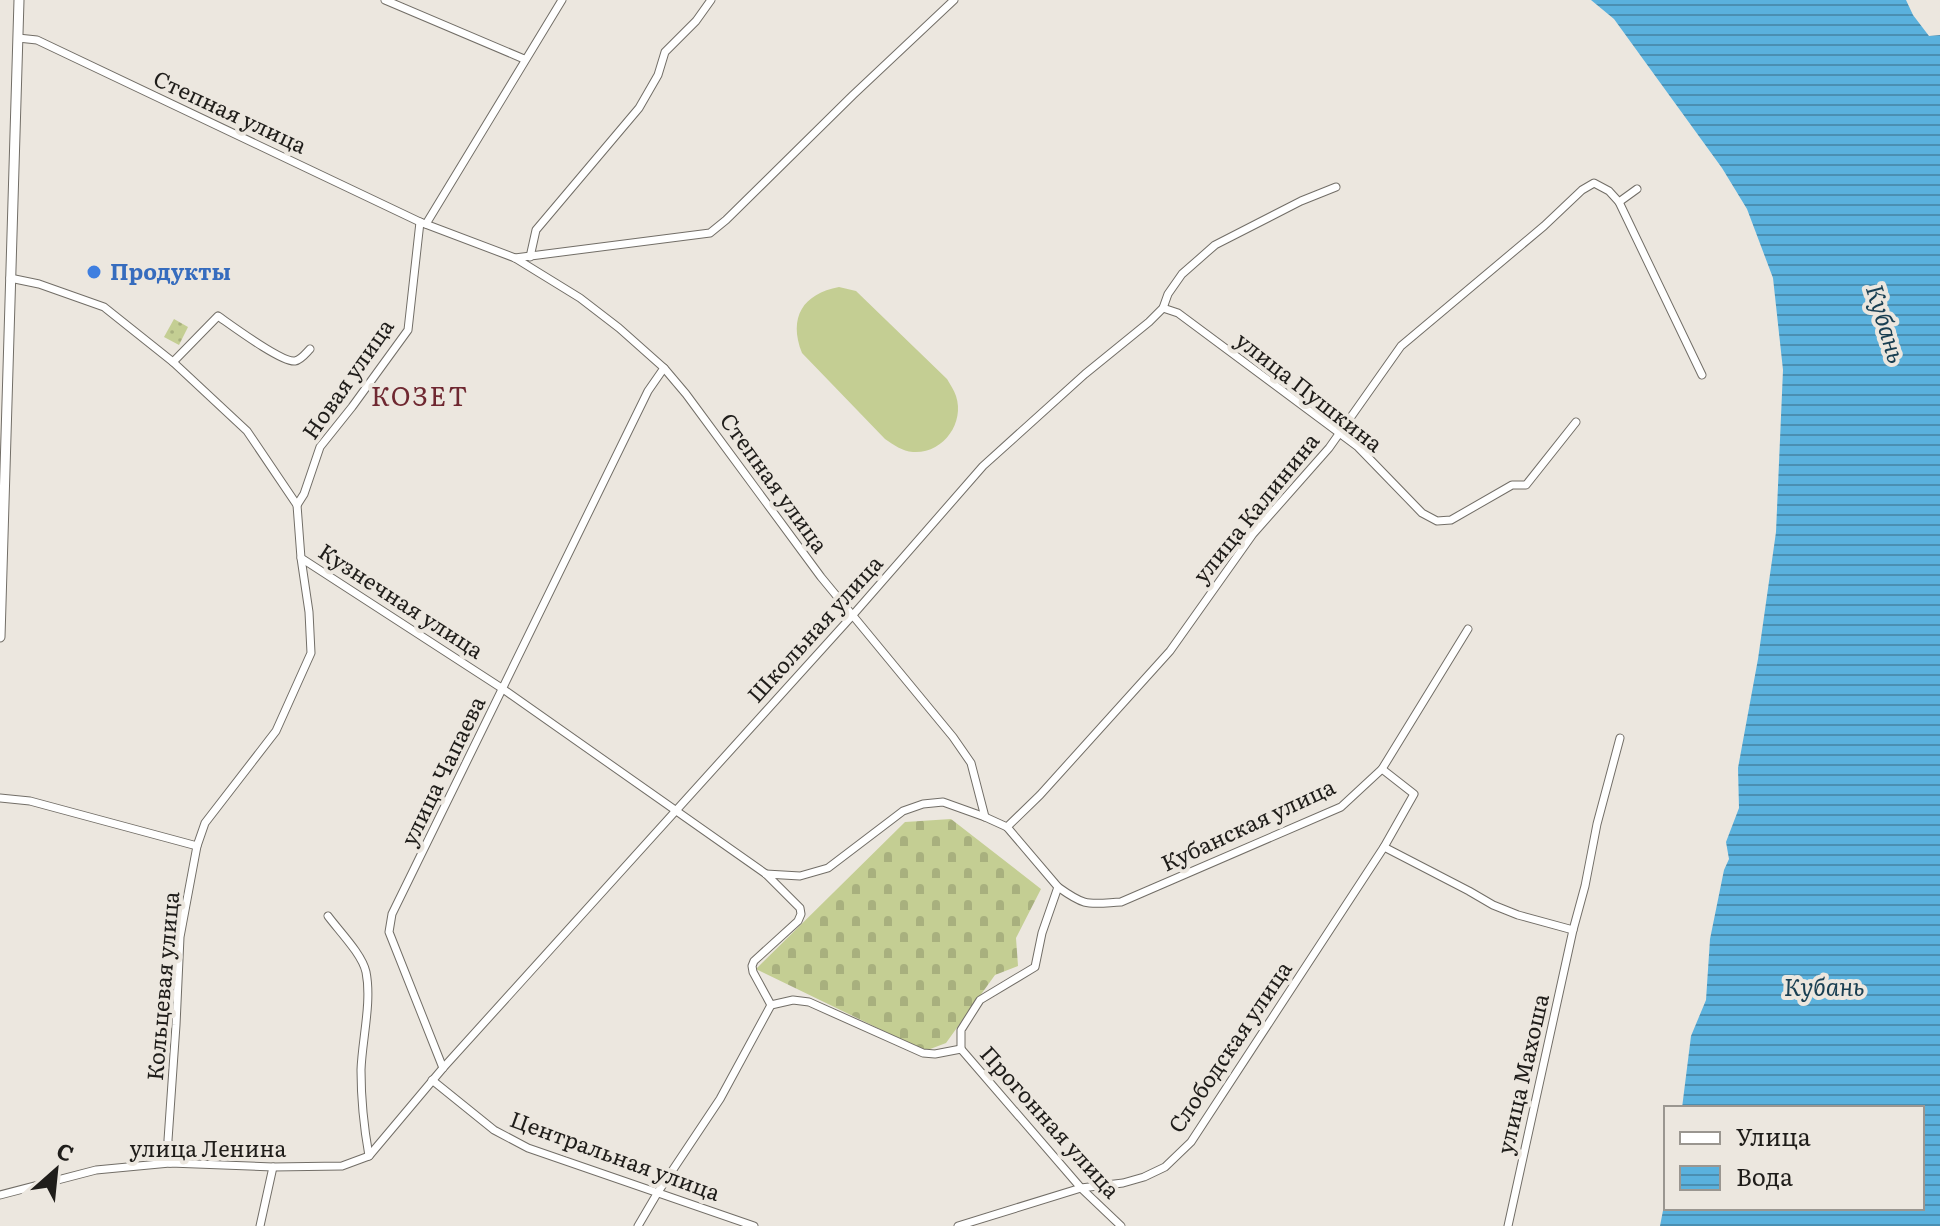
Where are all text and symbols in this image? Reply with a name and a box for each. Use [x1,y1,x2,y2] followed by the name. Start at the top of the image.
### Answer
[149,61,313,161] street label: Степная улица
[110,254,231,287] place label: Продукты
[85,263,103,281] marker: Продукты
[1859,280,1916,367] water label: Кубань
[293,311,401,445] street label: Новая улица
[1229,323,1391,459] street label: улица Пушкина
[371,375,469,414] district label: КОЗЕТ
[713,405,837,559] street label: Степная улица
[1184,425,1326,589] street label: улица Калинина
[313,534,491,666] street label: Кузнечная улица
[738,547,889,709] street label: Школьная улица
[391,690,492,851] street label: улица Чапаева
[1155,769,1340,878] street label: Кубанская улица
[137,890,186,1082] street label: Кольцевая улица
[1159,953,1299,1139] street label: Слободская улица
[1784,968,1864,1003] water label: Кубань
[1487,990,1556,1157] street label: улица Махоша
[973,1037,1129,1205] street label: Прогонная улица
[506,1101,725,1208] street label: Центральная улица
[1664,1106,1924,1210] legend
[1736,1118,1811,1153] text: Улица
[16,1130,96,1210] north arrow
[130,1131,287,1164] street label: улица Ленина
[51,1133,80,1169] text: С
[1736,1158,1793,1193] text: Вода

